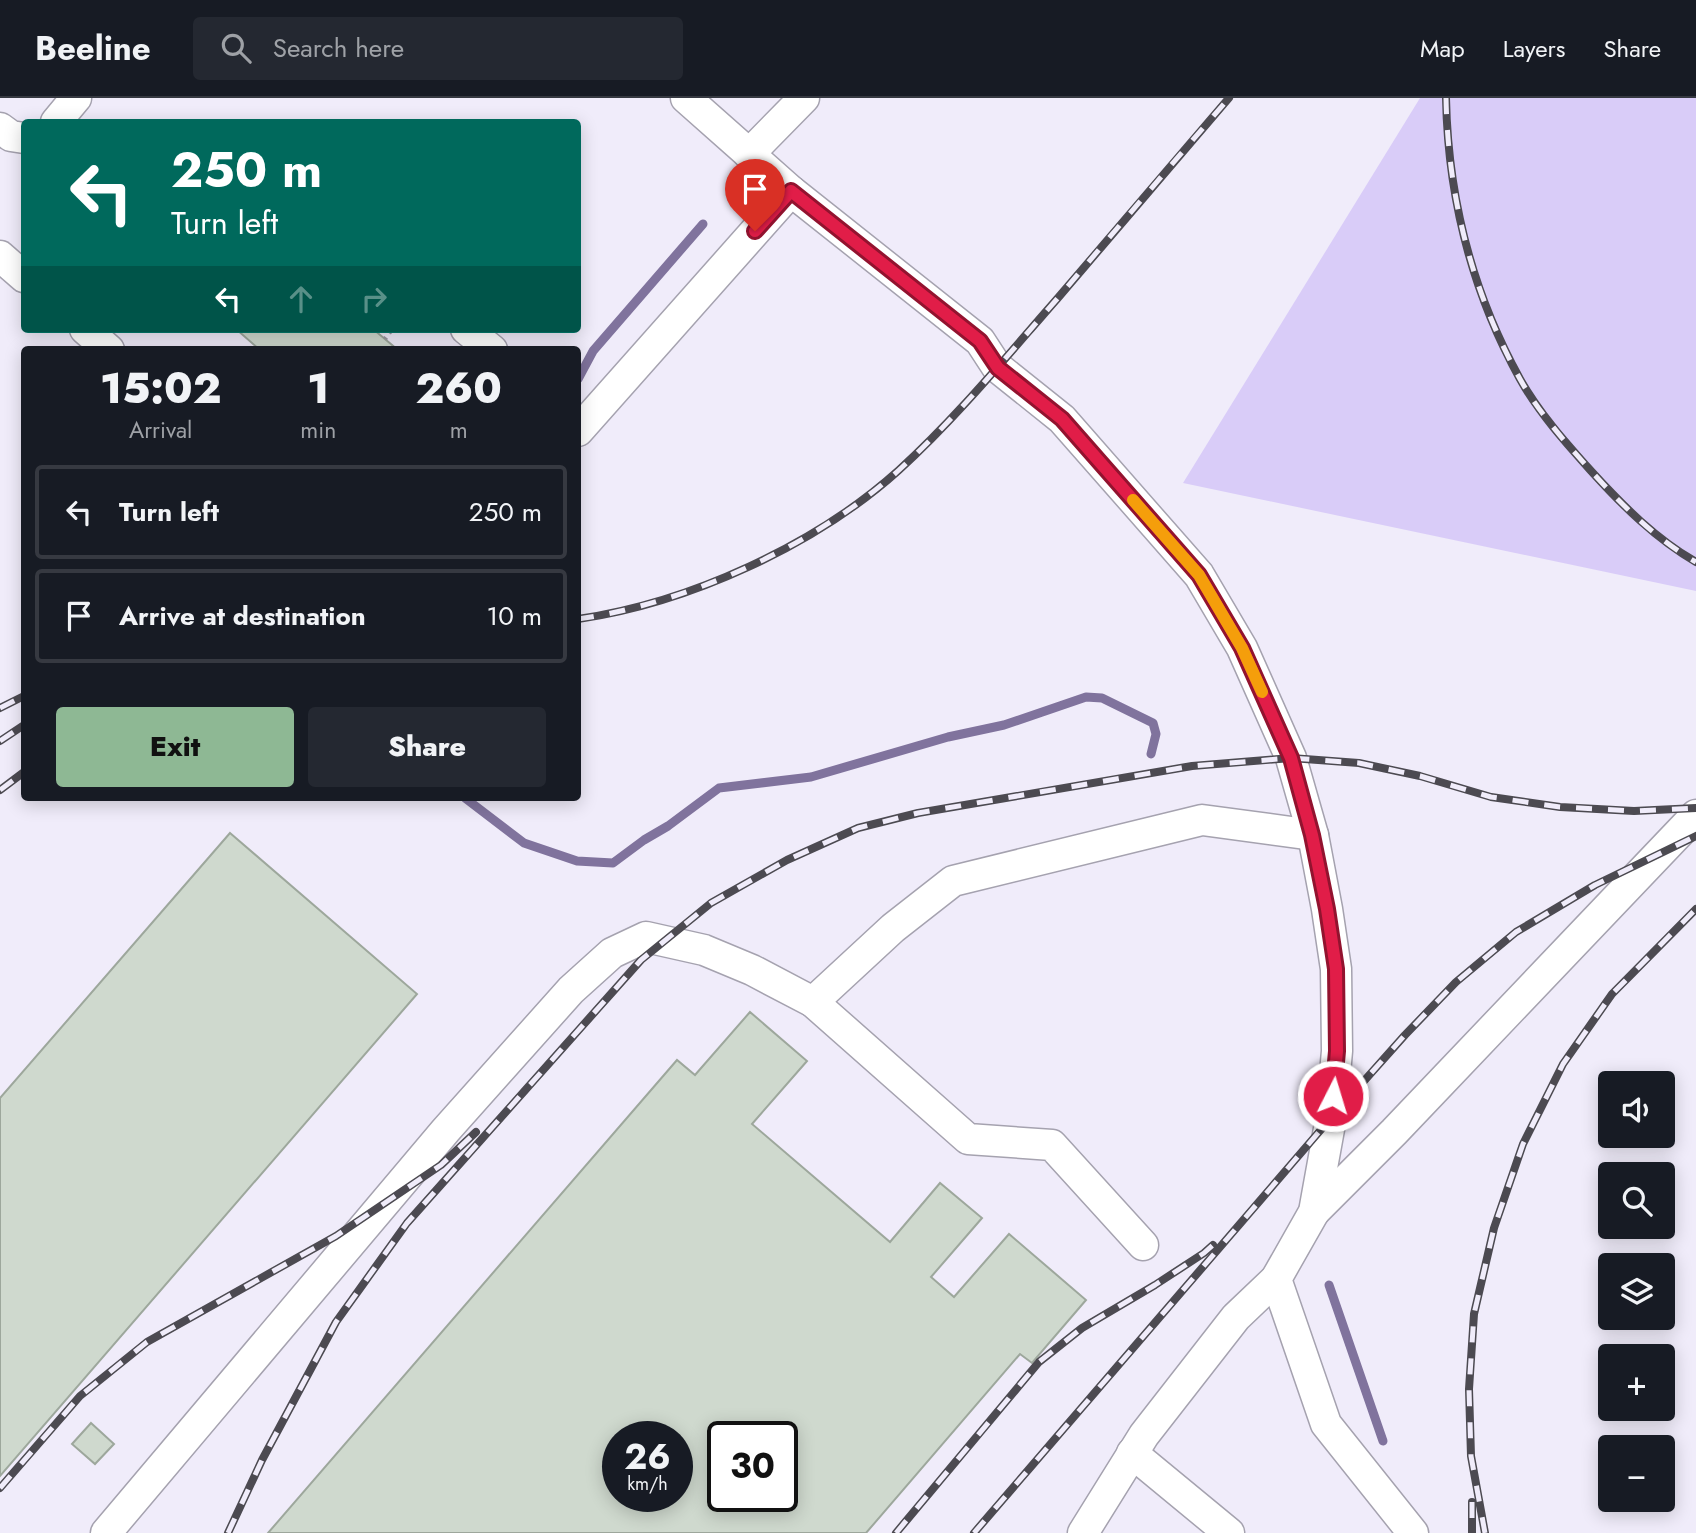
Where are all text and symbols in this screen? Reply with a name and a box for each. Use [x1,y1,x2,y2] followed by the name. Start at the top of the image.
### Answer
[193,17,683,80] search box
[35,25,151,72] text: Beeline
[217,29,255,67] icon: search
[273,29,404,67] text: Search here
[1420,31,1465,66] text: Map
[1503,31,1565,66] text: Layers
[1603,31,1661,66] text: Share
[171,135,322,205] text: 250 m
[56,147,147,238] icon: left
[725,159,785,231] pin
[736,170,774,208] icon: arrive
[171,200,278,246] text: Turn left
[209,280,247,318] icon: left
[282,280,320,318] icon: ahead
[355,280,393,318] icon: right
[100,358,221,419] text: 15:02
[307,358,329,419] text: 1
[415,358,502,419] text: 260
[129,413,192,447] text: Arrival
[300,413,336,447] text: min
[450,413,468,447] text: m
[60,493,98,531] icon: left
[119,493,219,531] text: Turn left
[469,493,542,531] text: 250 m
[60,597,98,635] icon: arrive
[119,597,366,635] text: Arrive at destination
[487,597,542,635] text: 10 m
[56,707,294,787] button: Exit
[308,707,546,787] button: Share
[1296,1059,1370,1133] position arrow
[1598,1071,1675,1512] map controls
[1598,1071,1675,1148] button: sound
[1598,1162,1675,1239] button: search
[1598,1253,1675,1330] button: layers
[1598,1344,1675,1421] button: +
[707,1421,798,1512] speed limit sign: 30
[624,1432,671,1482] text: 26
[1598,1435,1675,1512] button: −
[627,1471,668,1497] text: km/h

